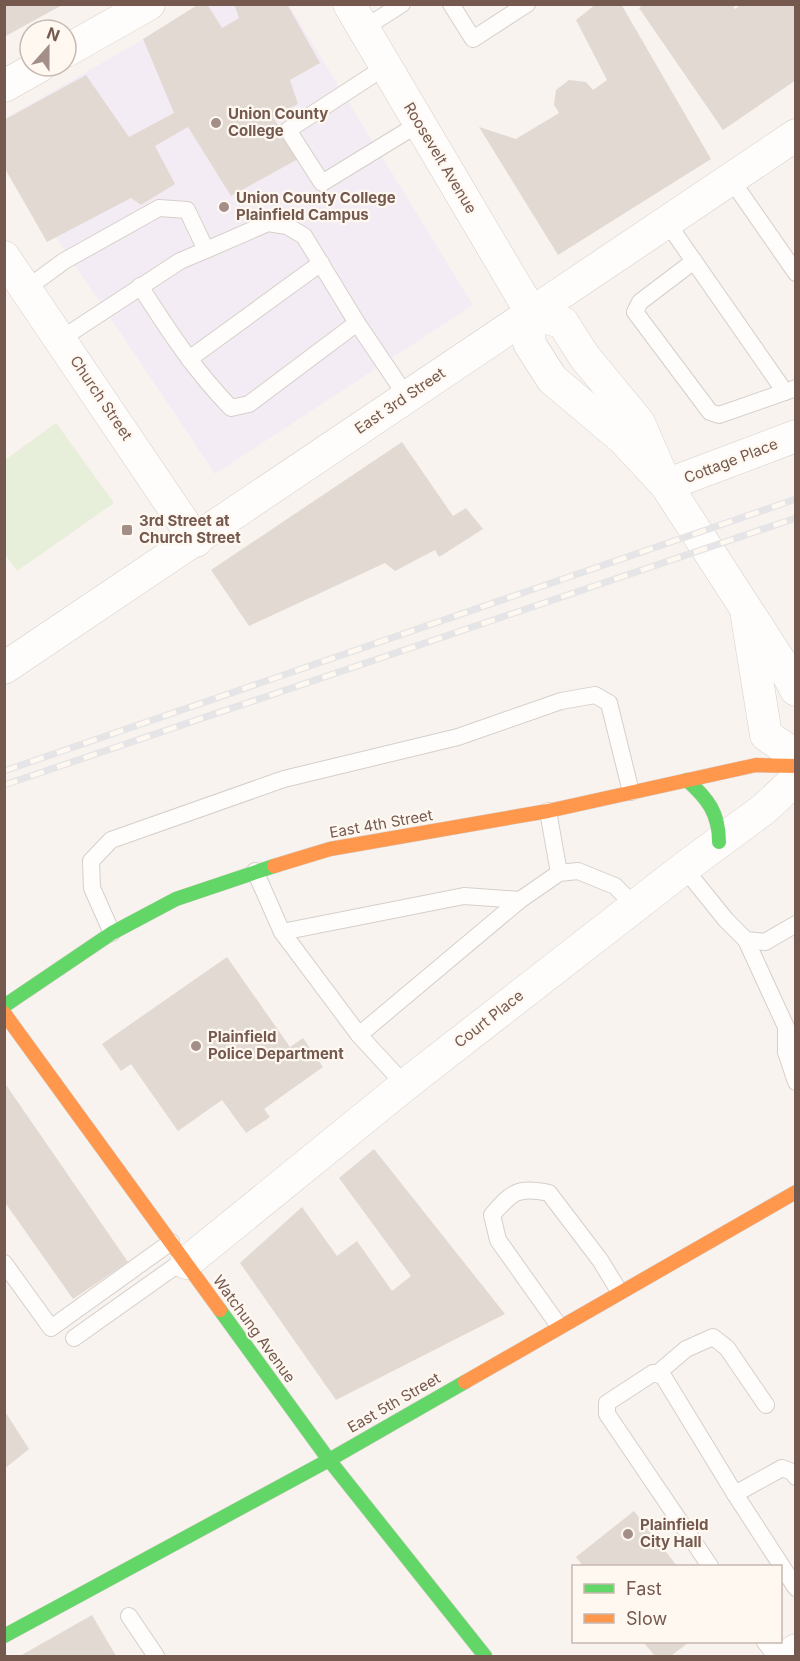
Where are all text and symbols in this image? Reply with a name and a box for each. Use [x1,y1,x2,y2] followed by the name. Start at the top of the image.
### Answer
[18,18,78,78] north arrow
[44,22,63,46] text: N
[400,99,481,217] street label: Roosevelt Avenue
[228,104,328,140] place label: Union County College
[209,116,223,130] marker: Union County College
[236,188,396,224] place label: Union County College Plainfield Campus
[217,200,231,214] marker: Union County College Plainfield Campus
[66,352,137,444] street label: Church Street
[351,363,449,438] street label: East 3rd Street
[681,434,780,487] street label: Cottage Place
[139,511,241,547] place label: 3rd Street at Church Street
[120,523,134,537] marker: 3rd Street at Church Street
[328,805,434,842] street label: East 4th Street
[450,986,527,1052] street label: Court Place
[208,1027,344,1063] place label: Plainfield Police Department
[189,1039,203,1053] marker: Plainfield Police Department
[209,1271,300,1386] street label: Watchung Avenue
[344,1368,444,1437] street label: East 5th Street
[640,1515,709,1551] place label: Plainfield City Hall
[621,1527,635,1541] marker: Plainfield City Hall
[572,1565,782,1643] legend
[626,1578,662,1599] text: Fast
[626,1608,667,1629] text: Slow

